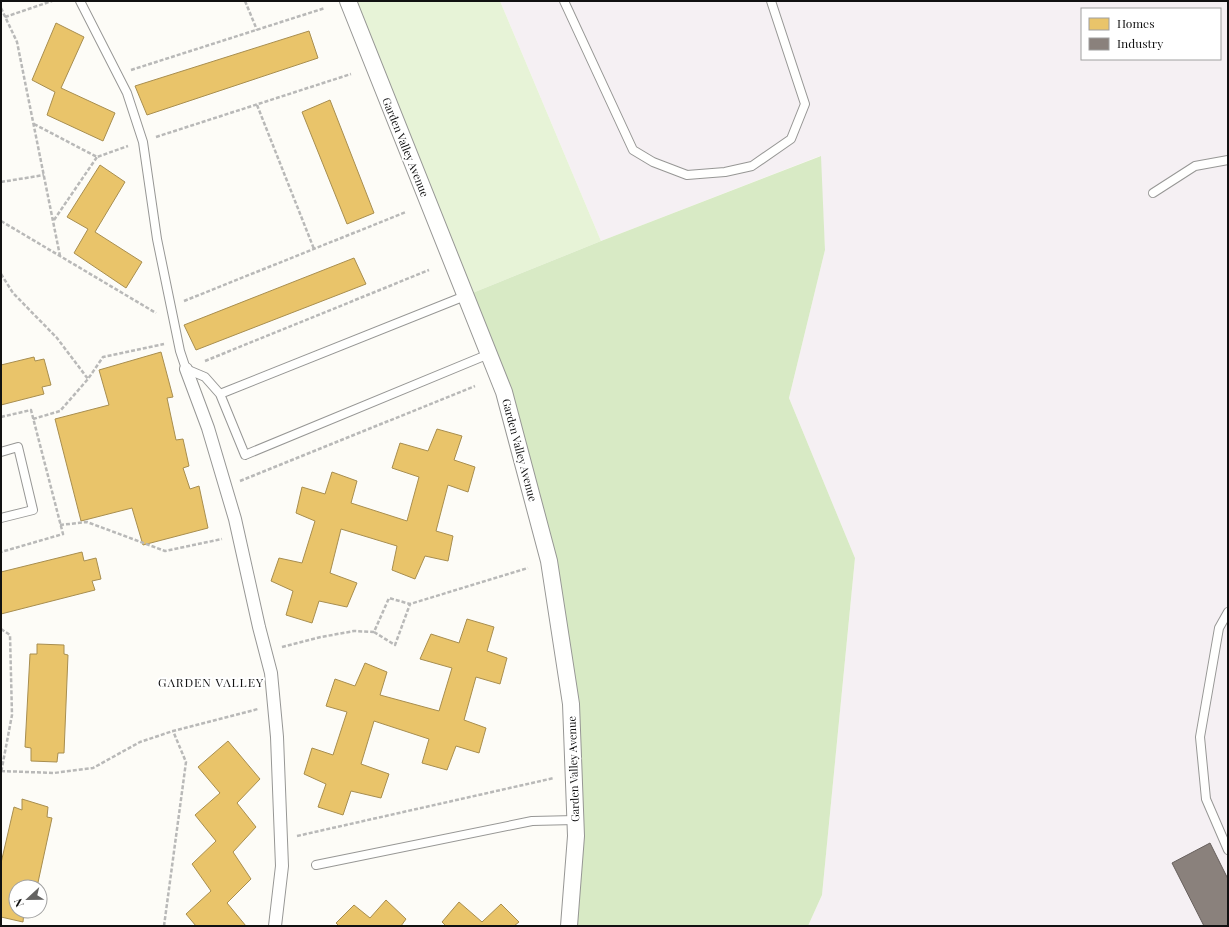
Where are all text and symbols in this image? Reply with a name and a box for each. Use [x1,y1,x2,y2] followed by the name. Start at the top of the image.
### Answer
[1081,8,1221,60] legend
[1117,15,1155,31] text: Homes
[1117,35,1163,51] text: Industry
[379,95,433,199] street label: Garden Valley Avenue
[499,397,541,504] street label: Garden Valley Avenue
[158,674,264,690] district label: GARDEN VALLEY
[564,715,582,822] street label: Garden Valley Avenue
[8,879,48,919] north arrow
[10,896,27,909] text: N

